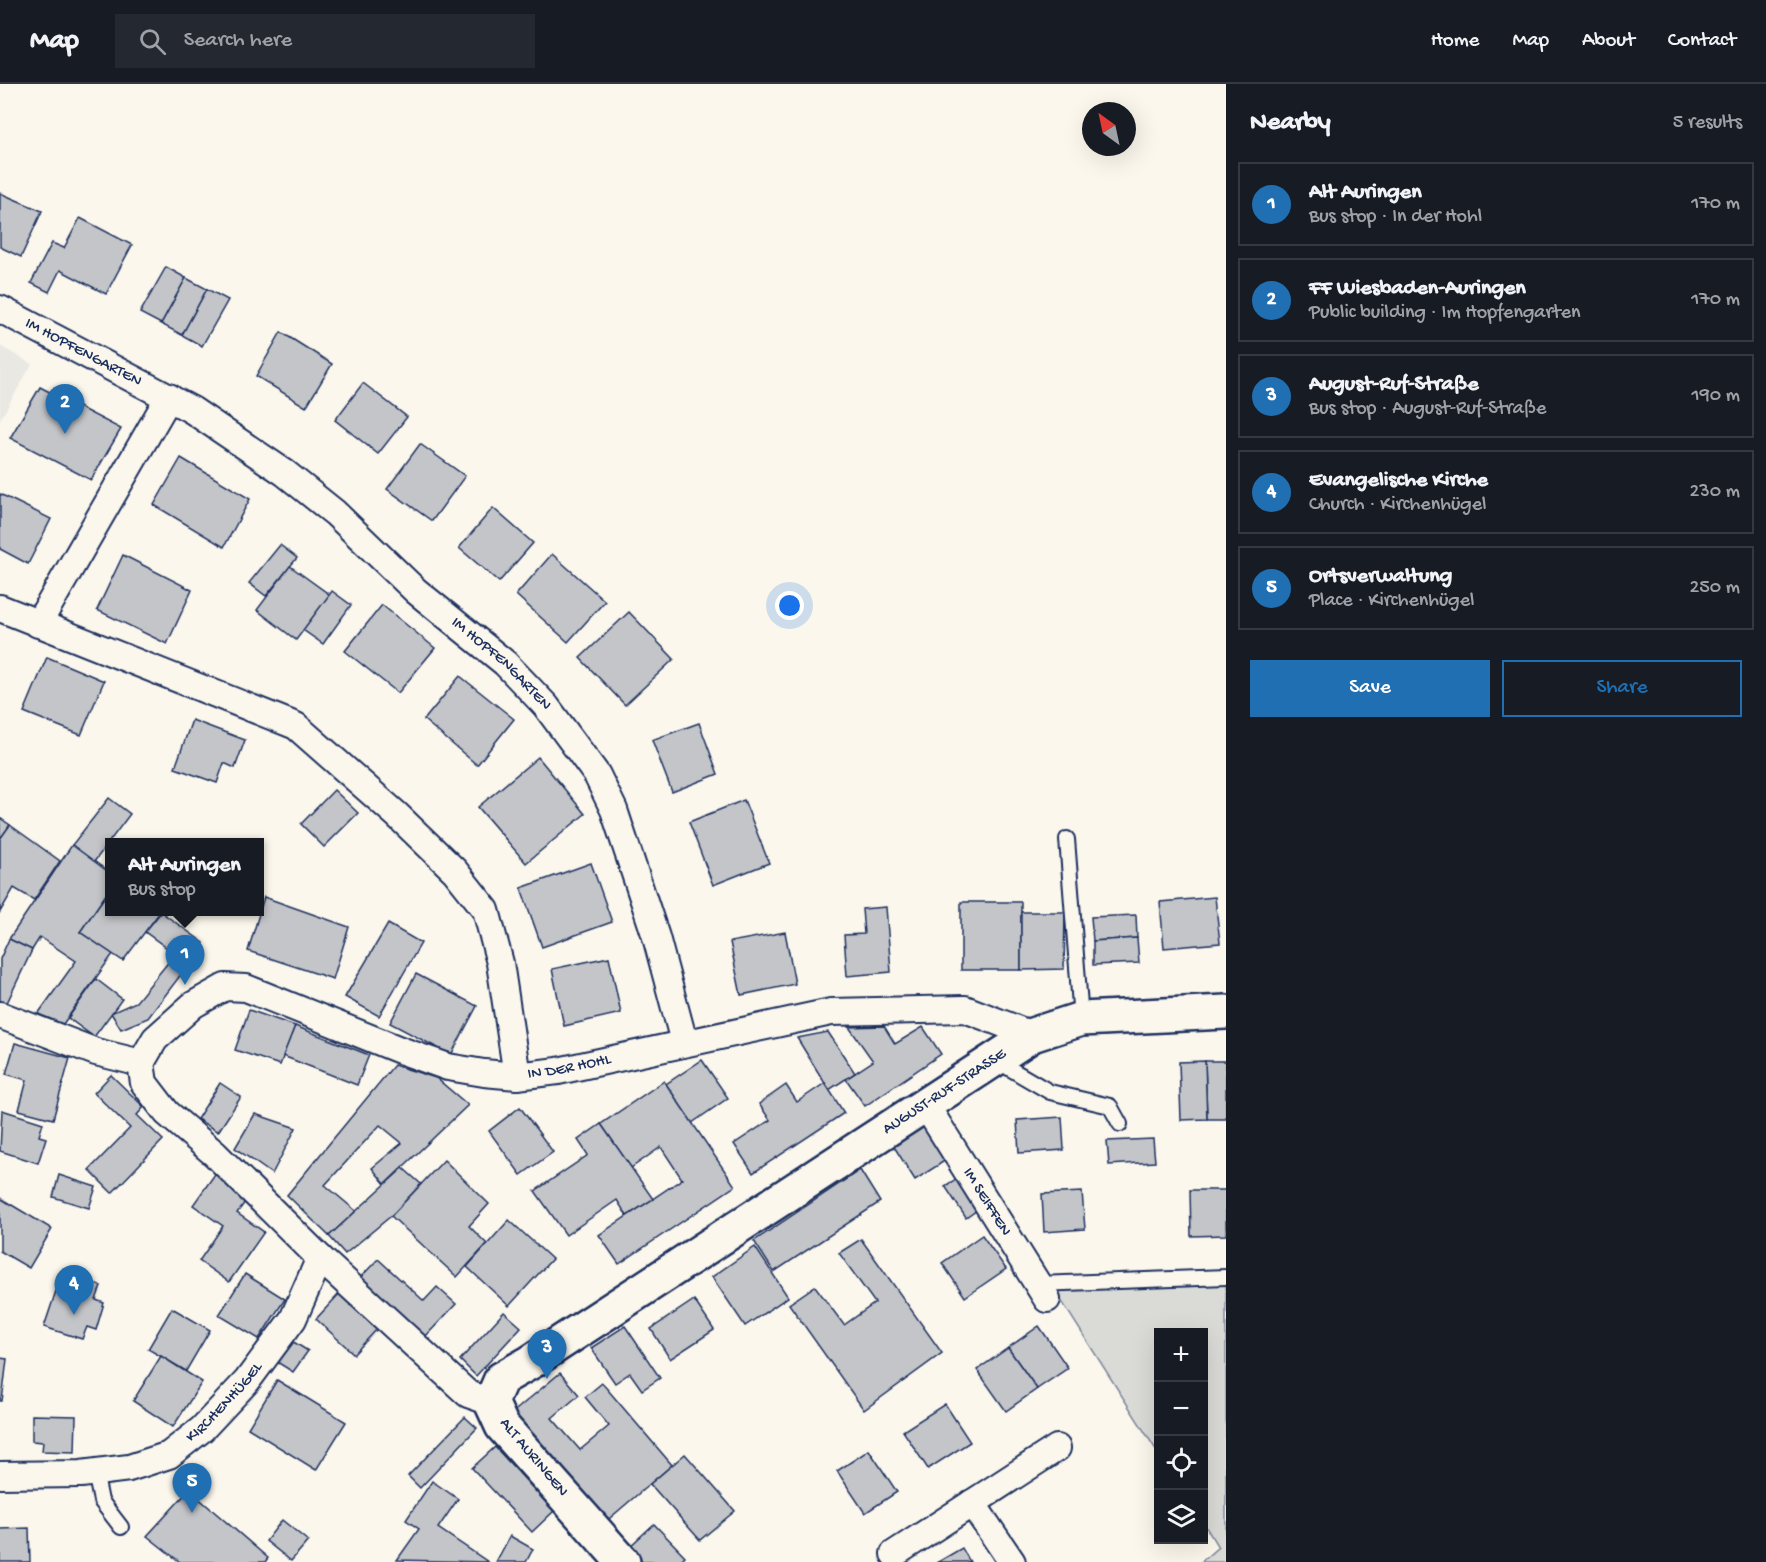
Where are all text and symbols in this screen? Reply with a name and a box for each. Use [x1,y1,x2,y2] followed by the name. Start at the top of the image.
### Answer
[115,14,535,68] search box
[30,25,79,58] text: Map
[136,25,169,58] icon: search
[184,28,292,54] text: Search here
[1431,29,1479,54] text: Home
[1512,29,1549,54] text: Map
[1582,29,1635,54] text: About
[1668,29,1736,54] text: Contact
[1082,102,1136,156] north arrow
[1250,108,1331,139] text: Nearby
[1673,112,1742,135] text: 5 results
[1309,180,1422,206] text: Alt Auringen
[1267,193,1276,216] text: 1
[1691,193,1740,216] text: 170 m
[1309,206,1482,229] text: Bus stop · In der Hohl
[1309,276,1526,302] text: FF Wiesbaden-Auringen
[1267,289,1276,312] text: 2
[1691,289,1740,312] text: 170 m
[1309,302,1581,325] text: Public building · Im Hopfengarten
[21,314,145,391] street label: IM HOPFENGARTEN
[1309,372,1479,398] text: August-Ruf-Straße
[46,384,84,434] pin: 2
[1266,385,1277,408] text: 3
[1692,385,1740,408] text: 190 m
[1309,398,1546,421] text: Bus stop · August-Ruf-Straße
[1309,468,1488,494] text: Evangelische Kirche
[1267,481,1276,504] text: 4
[1690,481,1740,504] text: 230 m
[1309,494,1486,517] text: Church · Kirchenhügel
[1309,564,1452,590] text: Ortsverwaltung
[1266,577,1277,600] text: 5
[1689,577,1740,600] text: 250 m
[1309,590,1474,613] text: Place · Kirchenhügel
[775,591,804,620] your location
[447,613,555,715] street label: IM HOPFENGARTEN
[1250,660,1490,717] button: Save
[1502,660,1742,717] button: Share
[105,838,264,916] popup
[128,853,241,879] text: Alt Auringen
[128,879,196,902] text: Bus stop
[166,936,204,985] pin: 1
[879,1044,1011,1139] street label: AUGUST-RUF-STRASSE
[526,1050,614,1084] street label: IN DER HOHL
[958,1165,1015,1240] street label: IM SEIFFEN
[54,1266,94,1315] pin: 4
[1154,1328,1208,1544] map controls
[1154,1328,1208,1382] button: +
[528,1330,566,1379] pin: 3
[183,1358,268,1447] street label: KIRCHENHÜGEL
[1154,1382,1208,1436] button: −
[495,1415,571,1501] street label: ALT AURINGEN
[1154,1436,1208,1490] button: locate
[172,1464,212,1513] pin: 5
[1154,1490,1208,1544] button: layers

